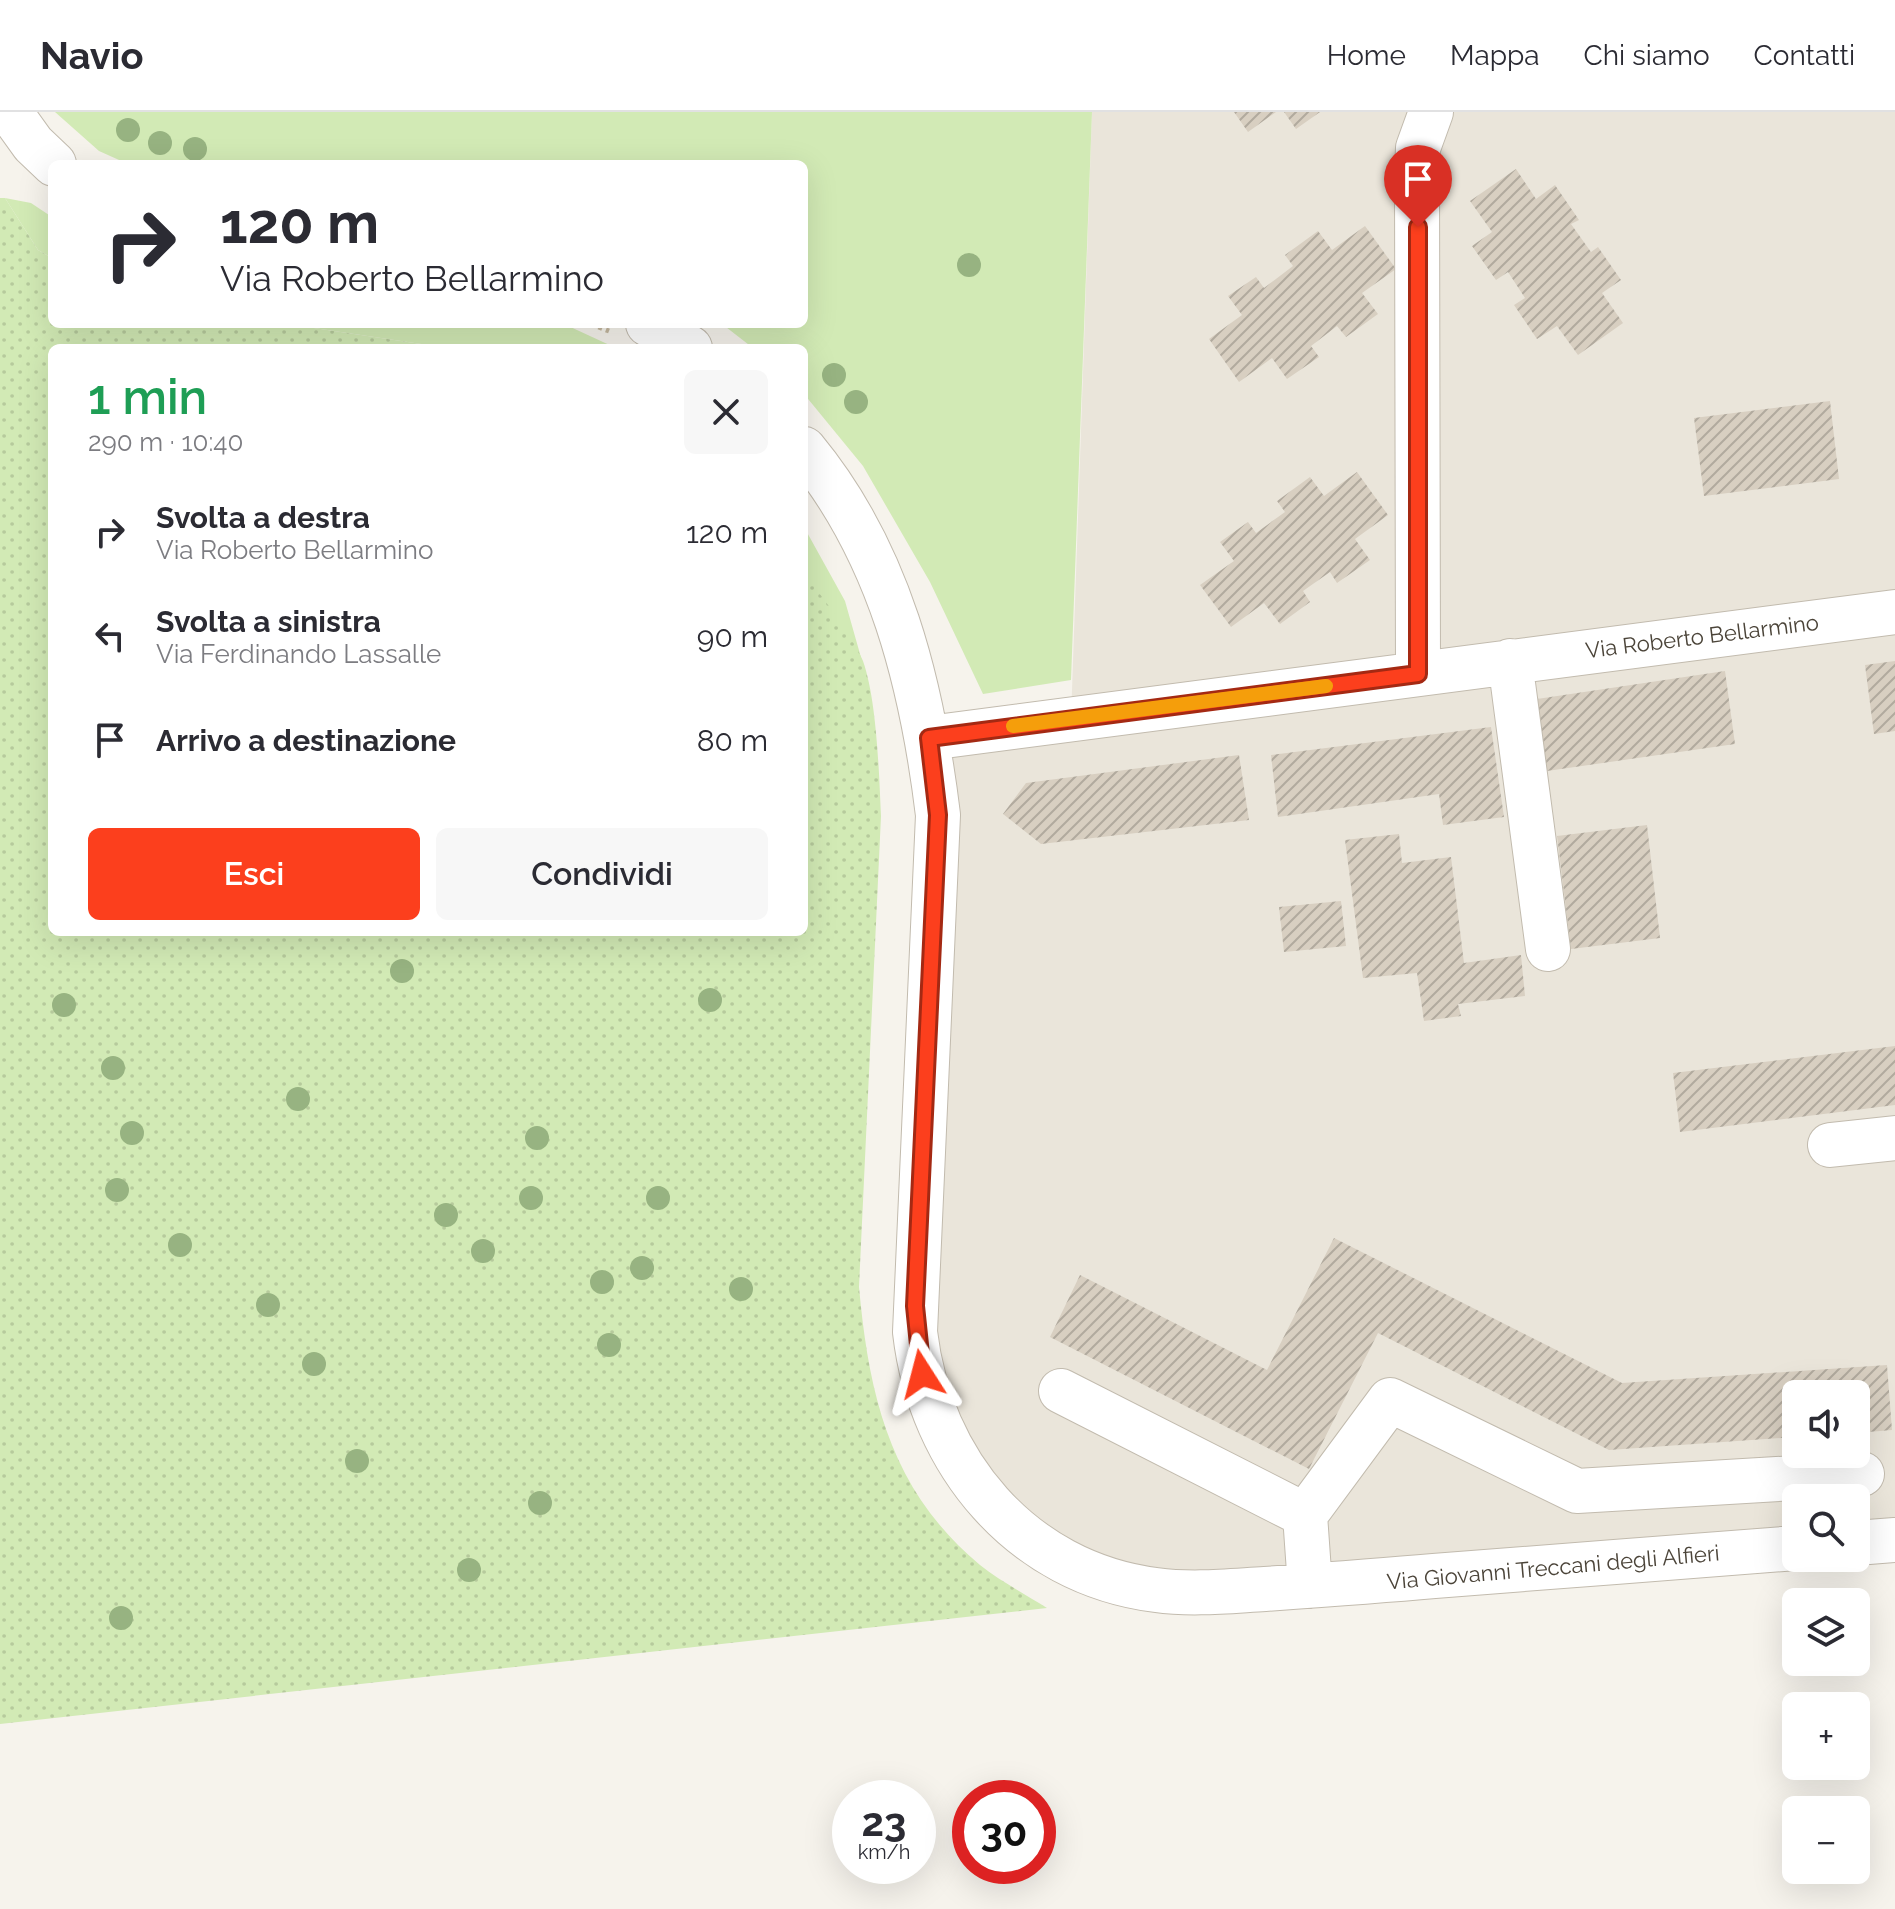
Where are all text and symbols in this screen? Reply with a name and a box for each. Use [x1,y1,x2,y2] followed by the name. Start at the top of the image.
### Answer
[40,33,143,78] text: Navio
[1327,39,1406,72] text: Home
[1450,39,1539,72] text: Mappa
[1583,39,1710,72] text: Chi siamo
[1754,39,1855,72] text: Contatti
[1384,145,1452,227] pin
[1396,157,1440,201] icon: arrive
[220,190,379,256] text: 120 m
[88,192,192,296] icon: right
[220,257,604,299] text: Via Roberto Bellarmino
[88,369,207,425] text: 1 min
[684,370,768,454] button: close
[88,427,243,457] text: 290 m · 10:40
[156,500,370,535] text: Svolta a destra
[88,510,132,554] icon: right
[686,515,768,550] text: 120 m
[156,535,433,565] text: Via Roberto Bellarmino
[156,604,381,639] text: Svolta a sinistra
[1584,609,1820,663] street label: Via Roberto Bellarmino
[88,614,132,658] icon: left
[697,619,768,654] text: 90 m
[156,639,441,669] text: Via Ferdinando Lassalle
[88,718,132,762] icon: arrive
[156,723,456,758] text: Arrivo a destinazione
[697,723,768,758] text: 80 m
[88,828,420,920] button: Esci
[436,828,768,920] button: Condividi
[880,1332,964,1416] position arrow
[1782,1380,1870,1884] map controls
[1782,1380,1870,1468] button: sound
[1782,1484,1870,1572] button: search
[1386,1540,1720,1594] street label: Via Giovanni Treccani degli Alfieri
[1782,1588,1870,1676] button: layers
[1782,1692,1870,1780] button: +
[952,1780,1056,1884] speed limit sign: 30
[1782,1796,1870,1884] button: −
[862,1798,906,1845] text: 23
[858,1840,910,1864] text: km/h

